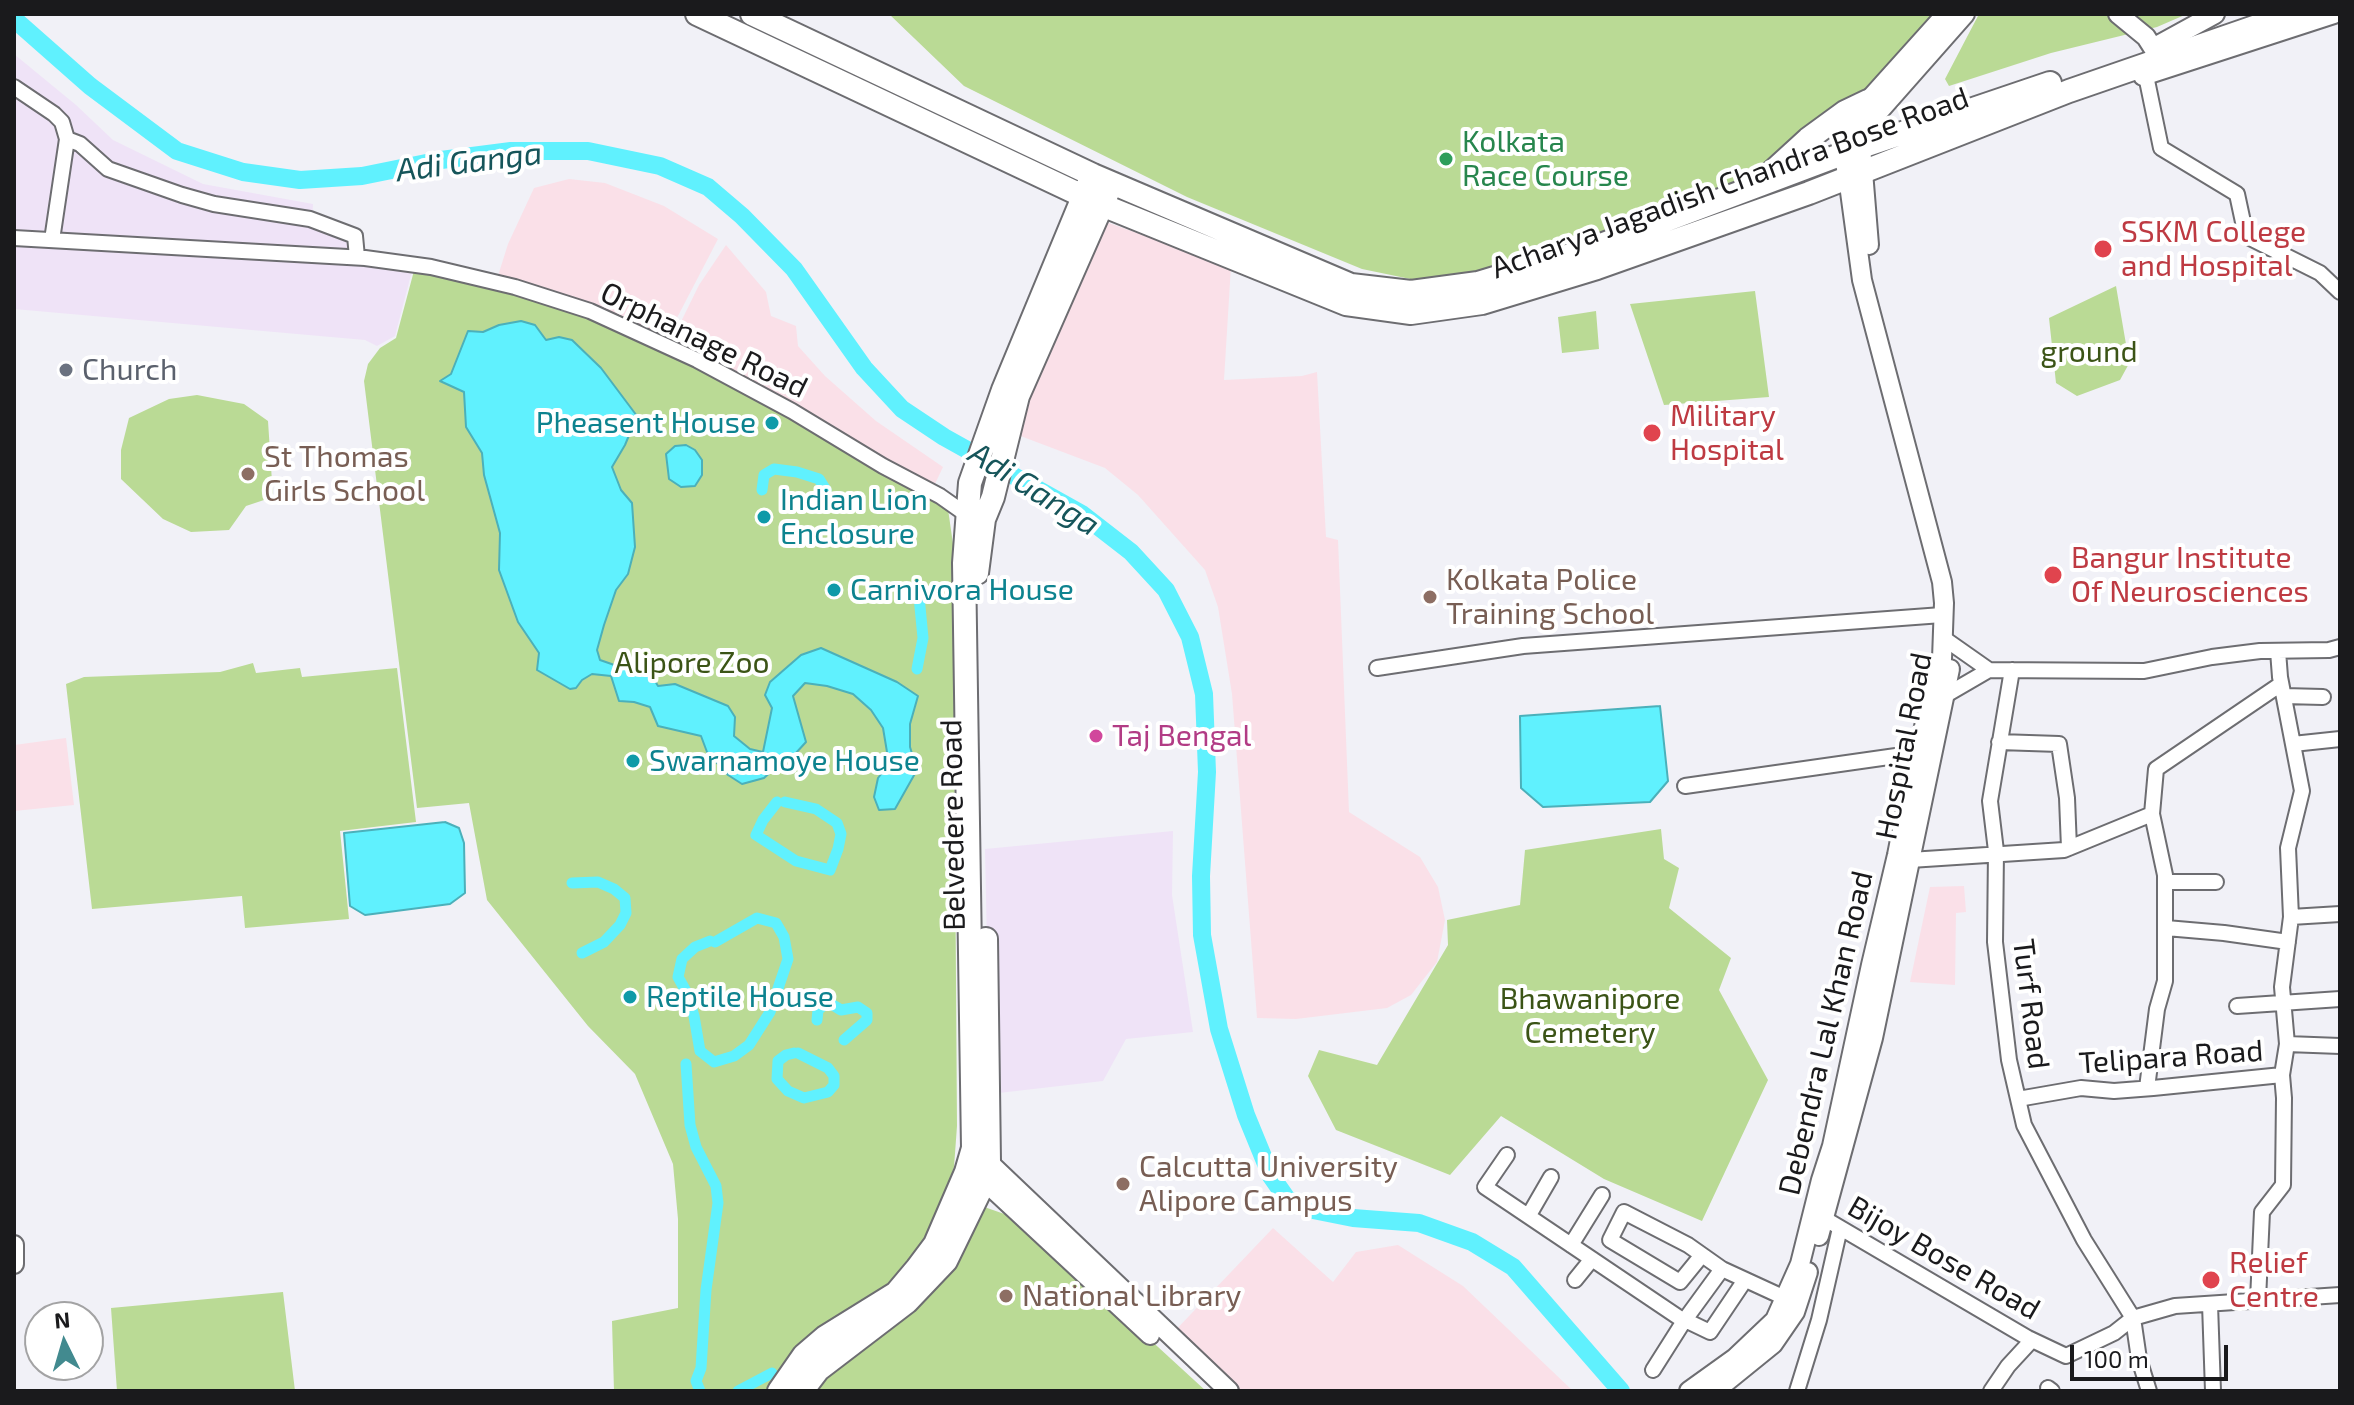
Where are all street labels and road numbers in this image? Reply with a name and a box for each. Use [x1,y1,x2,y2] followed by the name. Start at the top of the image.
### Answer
[1486,80,1974,286] street label: Acharya Jagadish Chandra Bose Road
[595,274,813,406] street label: Orphanage Road
[1868,649,1940,843] street label: Hospital Road
[933,719,973,931] street label: Belvedere Road
[1771,868,1881,1198] street label: Debendra Lal Khan Road
[2005,937,2057,1071] street label: Turf Road
[2078,1033,2264,1081] street label: Telipara Road
[1842,1188,2046,1328] street label: Bijoy Bose Road

